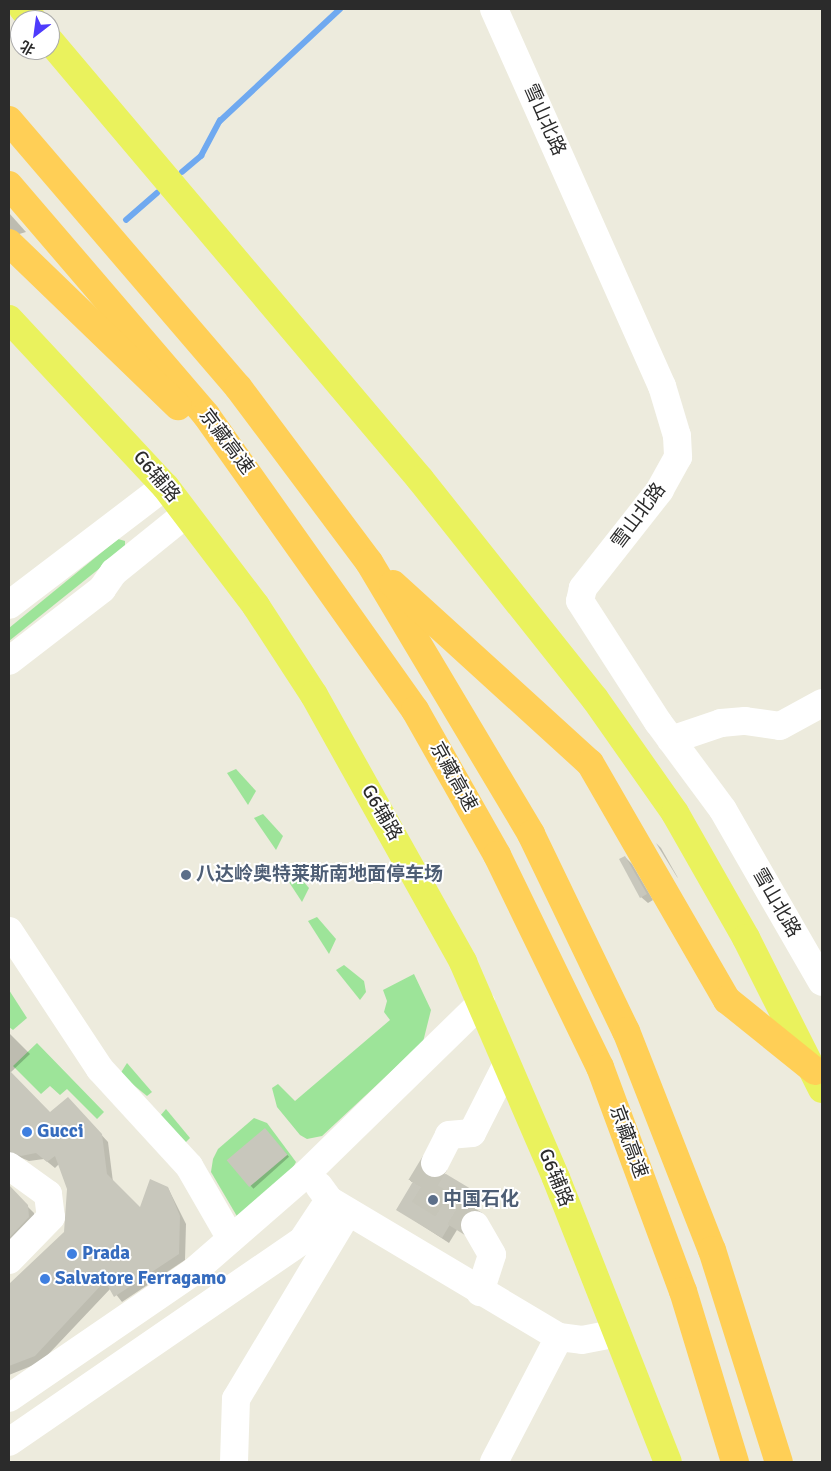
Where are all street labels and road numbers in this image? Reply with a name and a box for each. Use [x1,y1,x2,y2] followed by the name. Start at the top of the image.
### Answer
[518,81,570,159] street label: 雪山北路
[194,405,258,479] street label: 京藏高速
[128,447,184,507] street label: G6辅路
[607,479,671,553] street label: 雪山北路
[425,738,481,816] street label: 京藏高速
[356,781,406,845] street label: G6辅路
[747,864,805,942] street label: 雪山北路
[604,1102,652,1182] street label: 京藏高速
[533,1146,577,1210] street label: G6辅路

